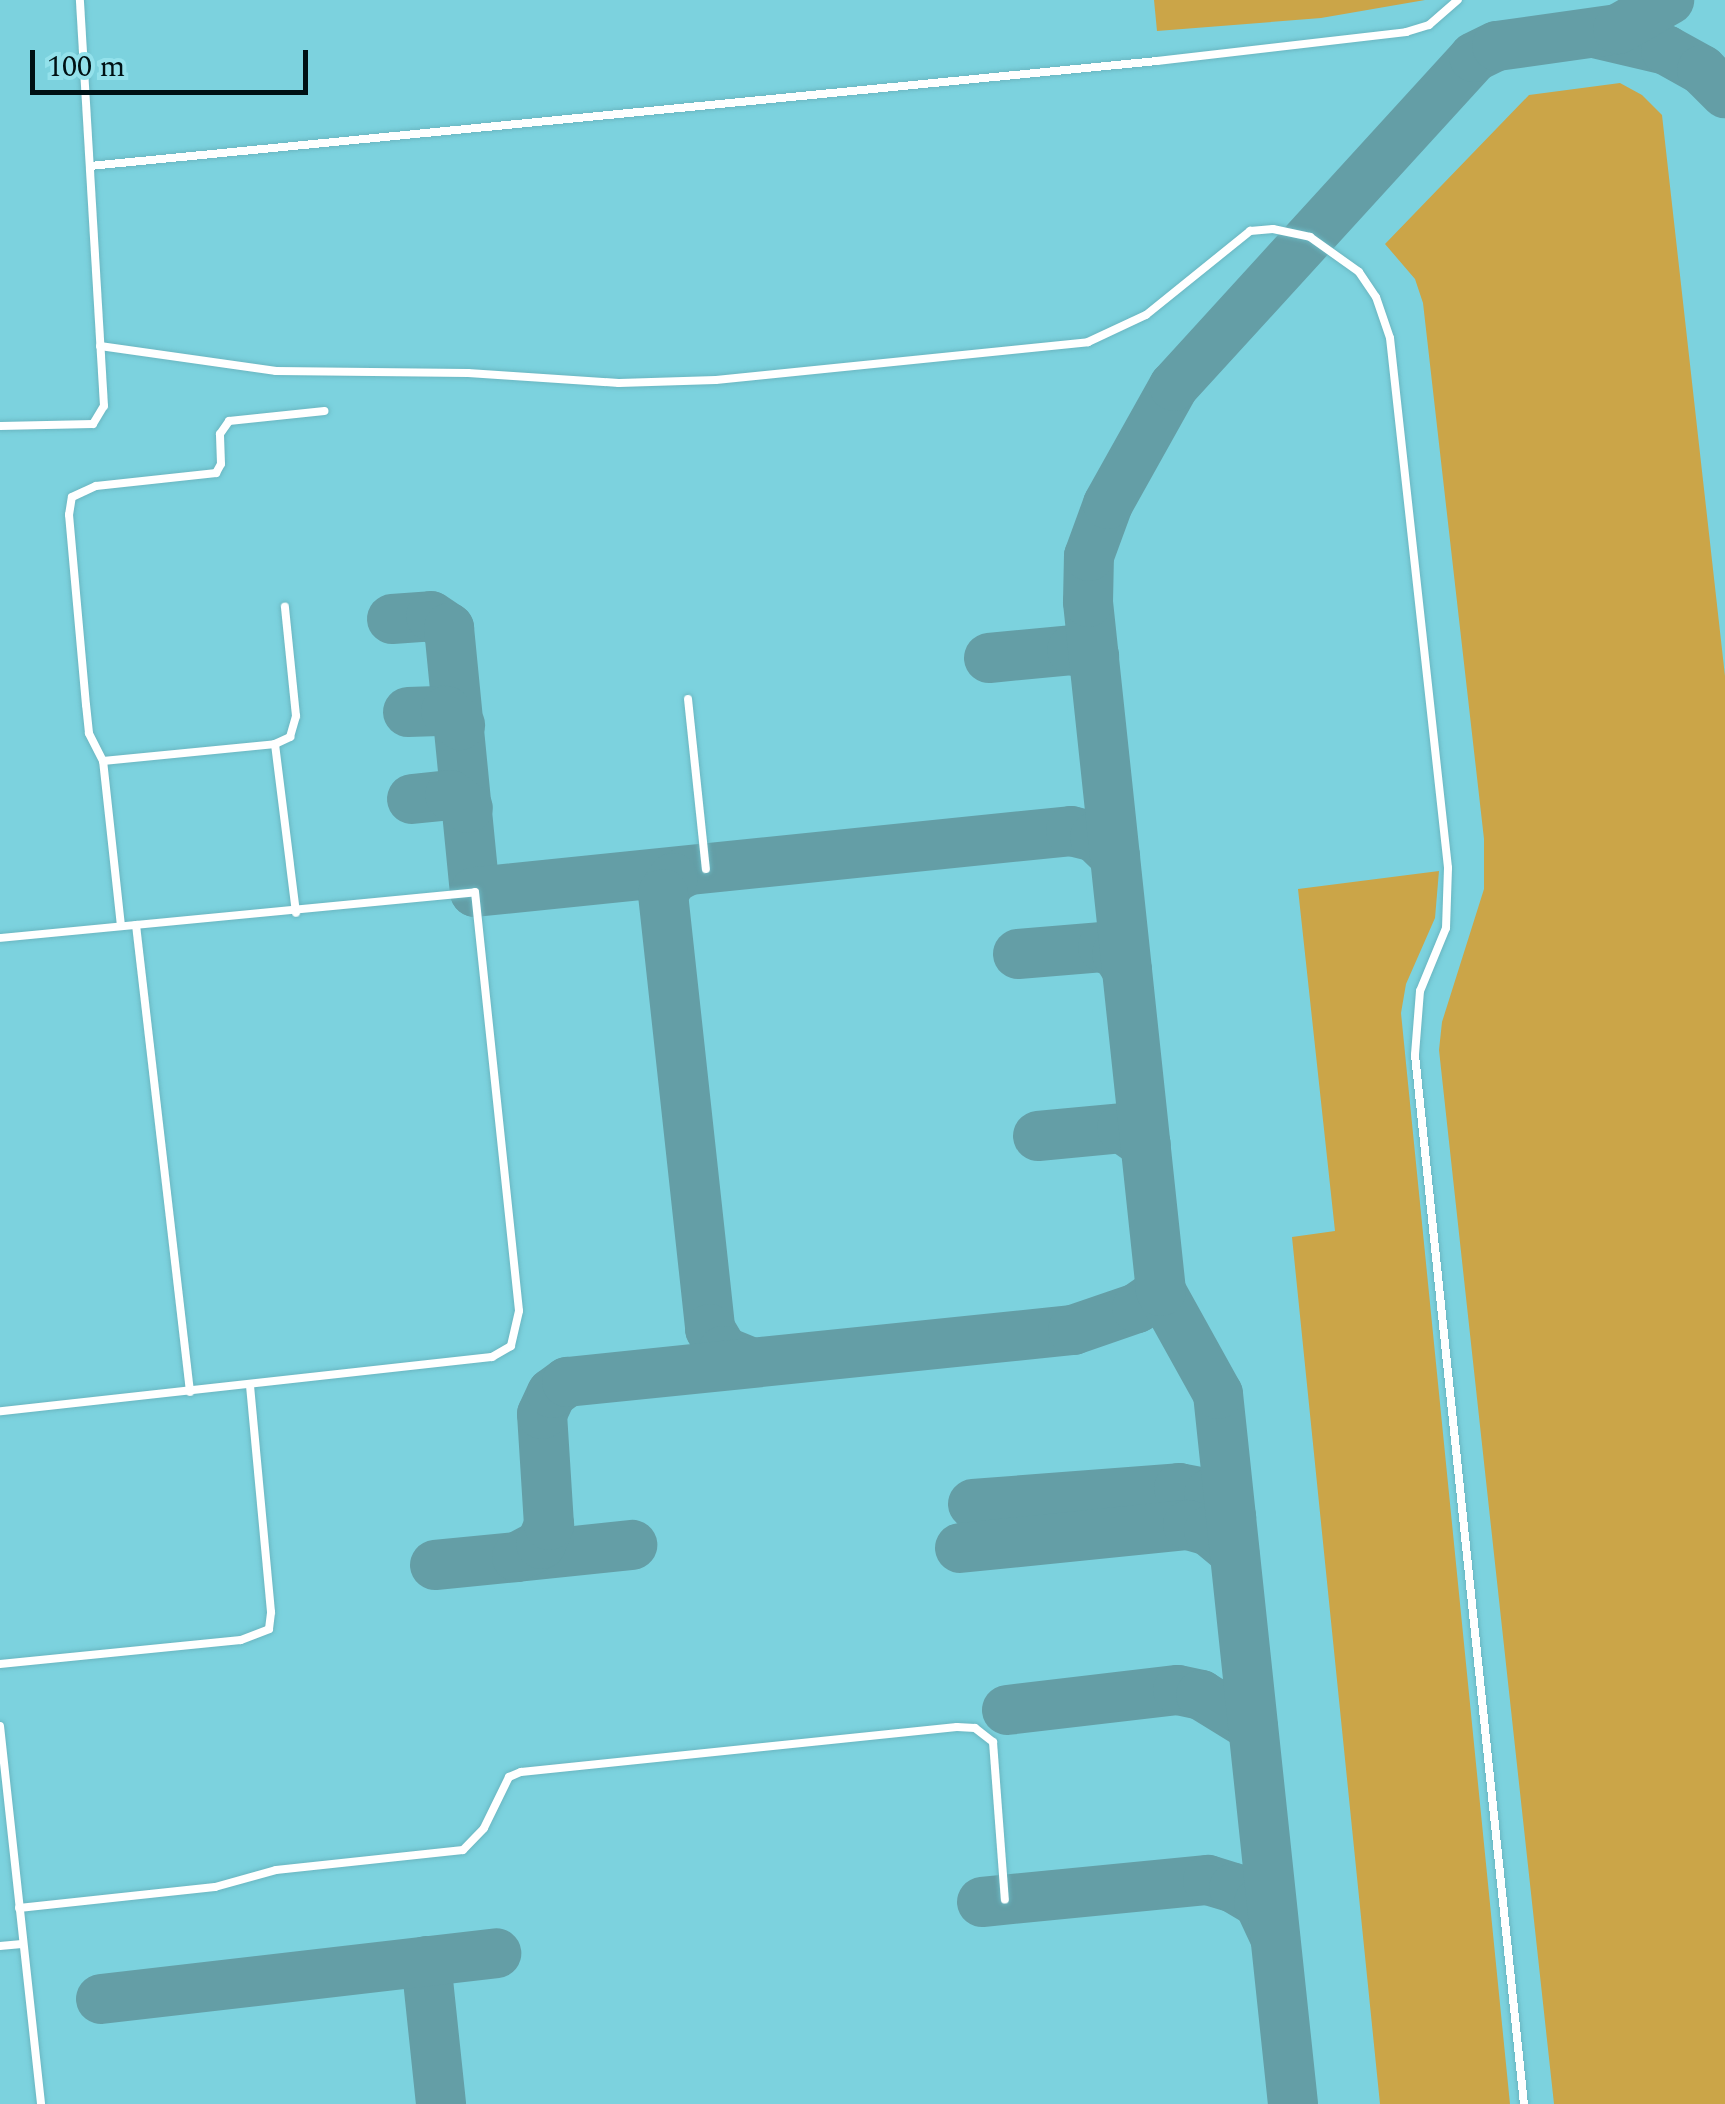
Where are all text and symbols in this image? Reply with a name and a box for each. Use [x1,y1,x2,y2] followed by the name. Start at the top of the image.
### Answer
[35,30,312,92] scale bar
[47,44,125,90] text: 100 m

